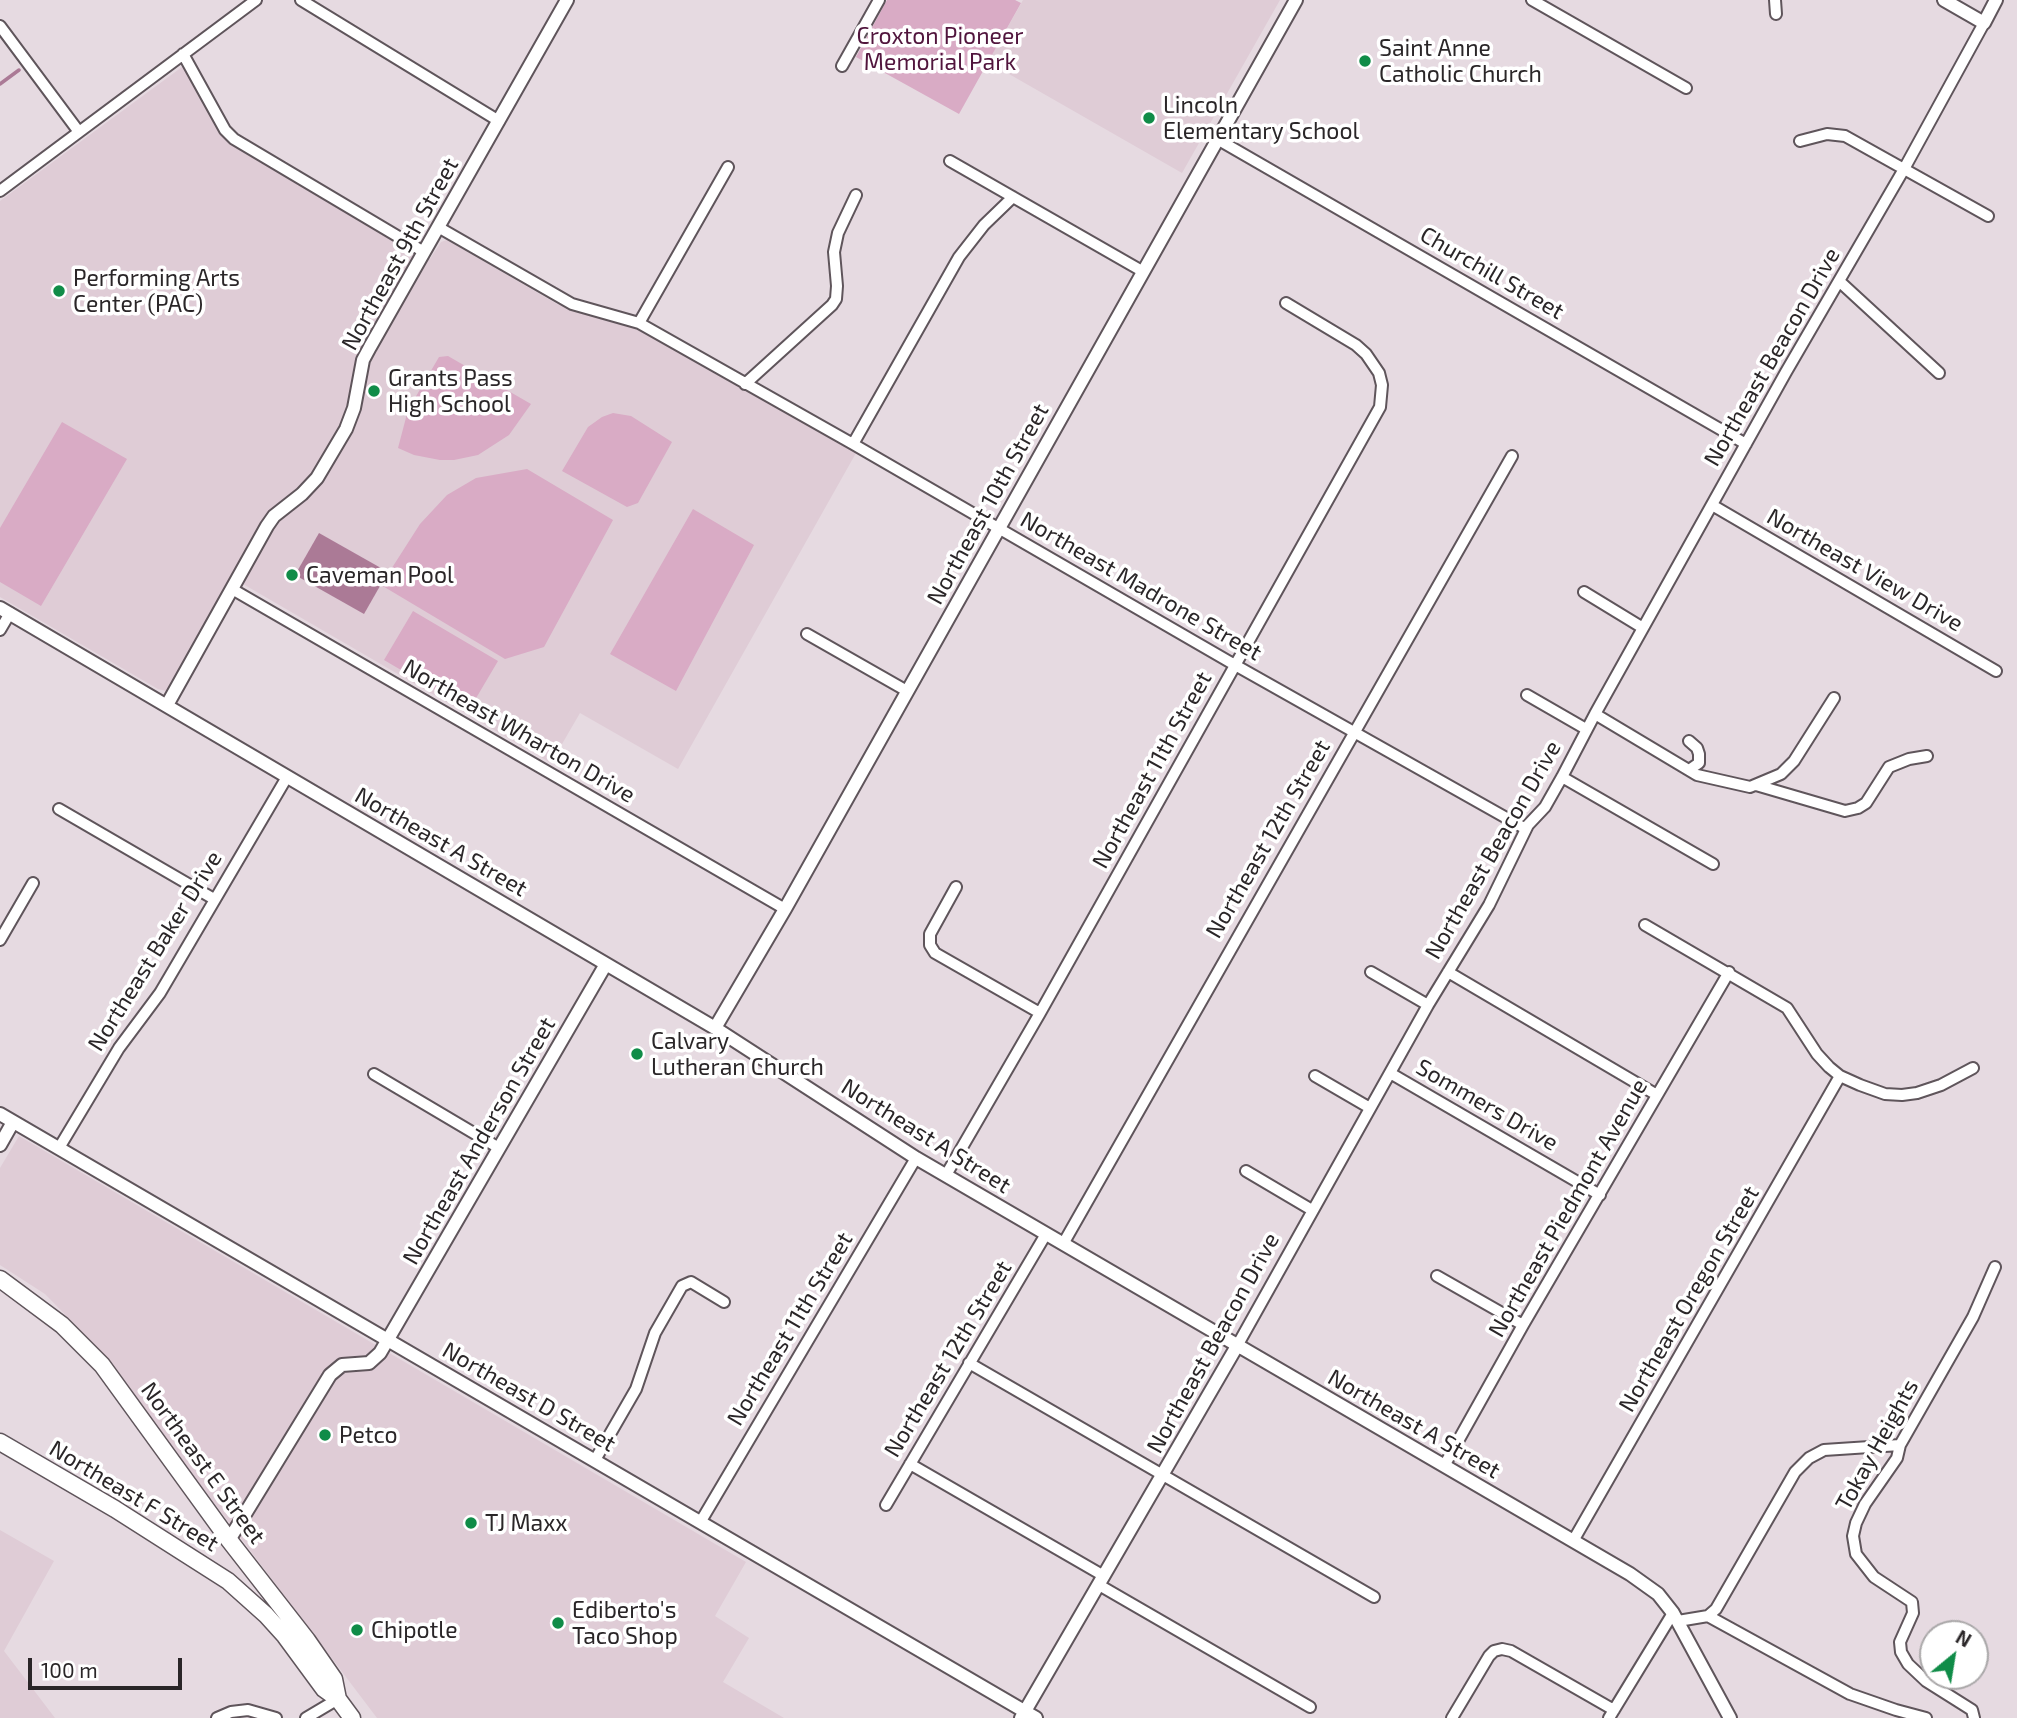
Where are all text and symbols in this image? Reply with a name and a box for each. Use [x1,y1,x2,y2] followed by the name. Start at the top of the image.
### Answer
[857,22,1023,76] park label: Croxton Pioneer Memorial Park
[1379,34,1542,88] place label: Saint Anne Catholic Church
[1357,53,1373,69] marker: Saint Anne Catholic Church
[1163,91,1359,145] place label: Lincoln Elementary School
[1141,110,1157,126] marker: Lincoln Elementary School
[336,153,464,355] street label: Northeast 9th Street
[1415,221,1569,325] street label: Churchill Street
[1698,243,1846,471] street label: Northeast Beacon Drive
[73,264,240,318] place label: Performing Arts Center (PAC)
[51,283,67,299] marker: Performing Arts Center (PAC)
[388,364,513,418] place label: Grants Pass High School
[366,383,382,399] marker: Grants Pass High School
[921,399,1055,609] street label: Northeast 10th Street
[1762,503,1968,637] street label: Northeast View Drive
[1015,506,1267,666] street label: Northeast Madrone Street
[306,561,454,589] place label: Caveman Pool
[284,567,300,583] marker: Caveman Pool
[398,653,640,809] street label: Northeast Wharton Drive
[1086,667,1218,873] street label: Northeast 11th Street
[1200,735,1336,943] street label: Northeast 12th Street
[1419,736,1567,964] street label: Northeast Beacon Drive
[350,781,532,903] street label: Northeast A Street
[82,846,228,1056] street label: Northeast Baker Drive
[397,1013,561,1269] street label: Northeast Anderson Street
[651,1027,824,1081] place label: Calvary Lutheran Church
[629,1046,645,1062] marker: Calvary Lutheran Church
[1411,1053,1563,1157] street label: Sommers Drive
[836,1073,1016,1199] street label: Northeast A Street
[1483,1074,1653,1342] street label: Northeast Piedmont Avenue
[1613,1181,1765,1417] street label: Northeast Oregon Street
[721,1227,859,1431] street label: Northeast 11th Street
[1141,1228,1285,1458] street label: Northeast Beacon Drive
[878,1256,1018,1462] street label: Northeast 12th Street
[437,1336,621,1458] street label: Northeast D Street
[1323,1363,1505,1485] street label: Northeast A Street
[1830,1375,1924,1515] street label: Tokay Heights
[135,1377,271,1549] street label: Northeast E Street
[339,1421,398,1449] place label: Petco
[317,1427,333,1443] marker: Petco
[44,1435,224,1557] street label: Northeast F Street
[485,1509,568,1537] place label: TJ Maxx
[463,1515,479,1531] marker: TJ Maxx
[572,1596,678,1650] place label: Ediberto's Taco Shop
[550,1615,566,1631] marker: Ediberto's Taco Shop
[371,1616,458,1644] place label: Chipotle
[1919,1620,1989,1690] north arrow
[349,1622,365,1638] marker: Chipotle
[1952,1625,1975,1652] text: N
[32,1644,186,1688] scale bar
[41,1657,98,1682] text: 100 m

